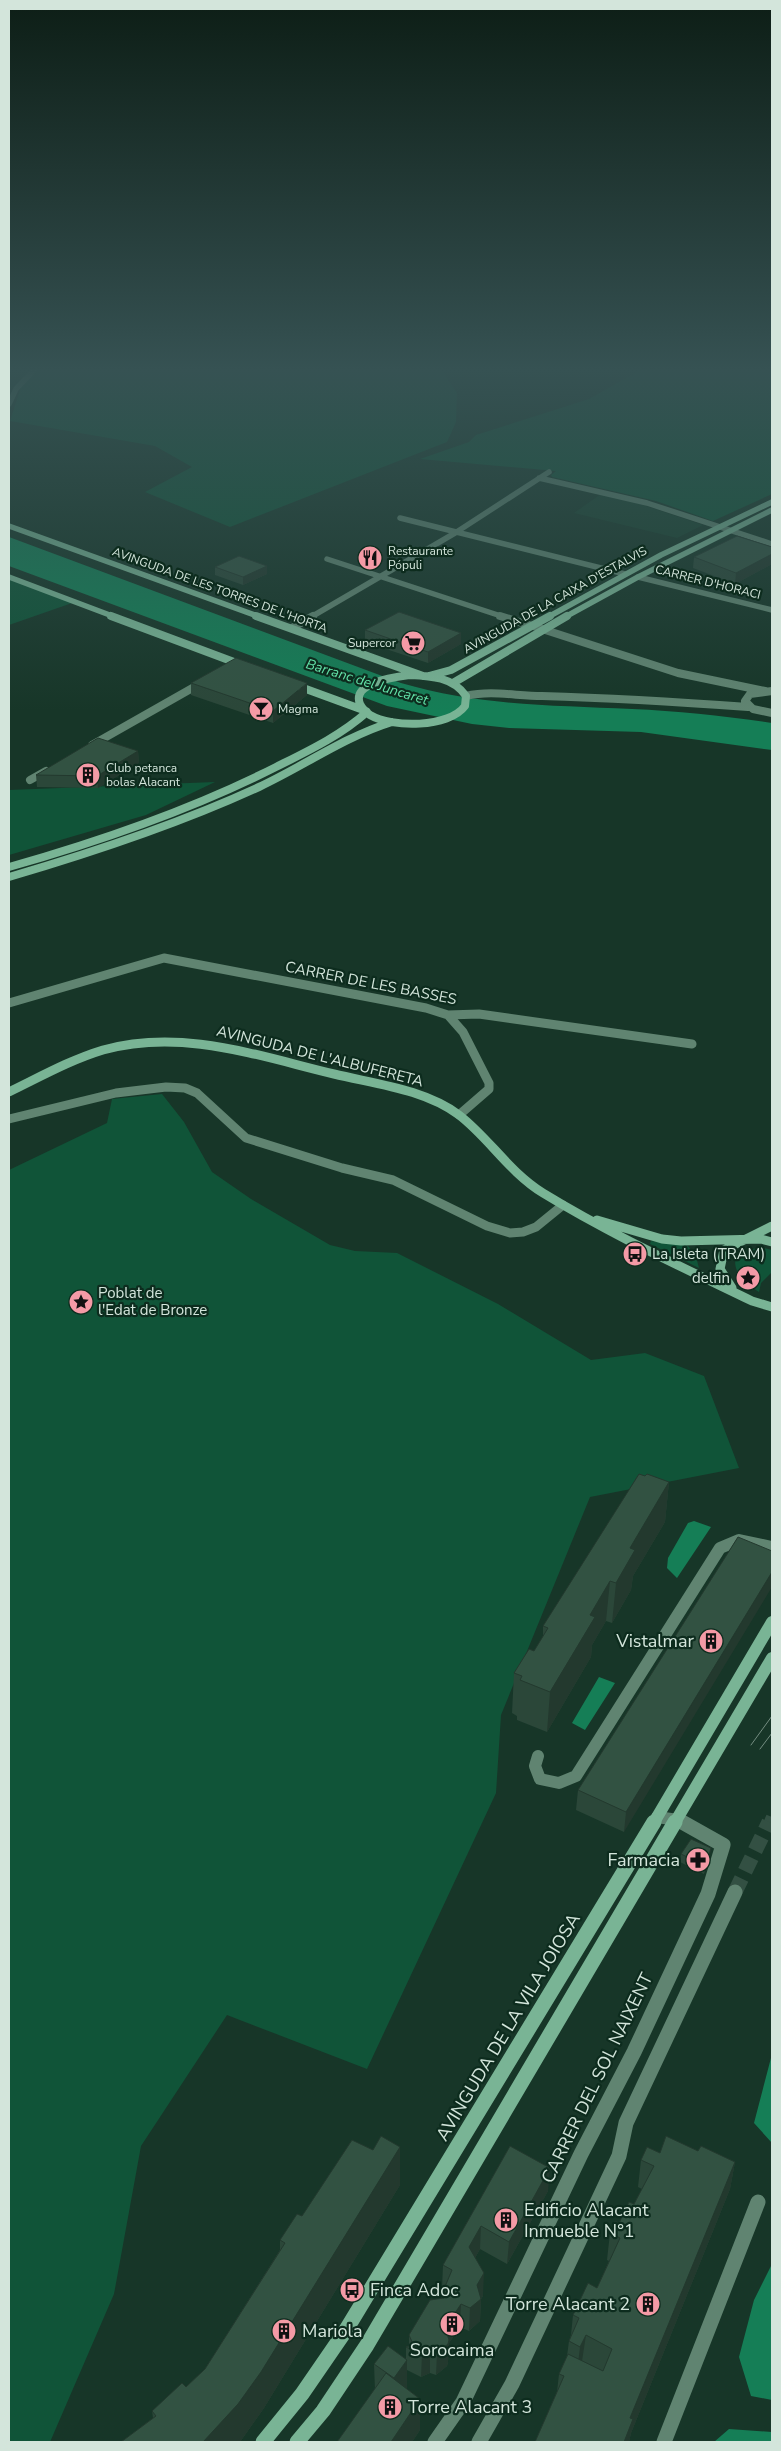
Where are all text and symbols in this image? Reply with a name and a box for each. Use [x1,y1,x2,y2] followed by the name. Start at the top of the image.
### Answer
[388,543,453,573] place label: Restaurante Pópuli
[460,543,650,657] street label: AVINGUDA DE LA CAIXA D'ESTALVIS
[110,544,330,637] street label: AVINGUDA DE LES TORRES DE L'HORTA
[357,545,383,571] restaurant icon: Restaurante Pópuli
[654,561,762,603] street label: CARRER D'HORACI
[400,630,426,656] supermarket icon: Supercor
[348,635,397,651] place label: Supercor
[303,654,432,710] water label: Barranc del Juncaret
[248,696,274,722] bar icon: Magma
[278,701,318,717] place label: Magma
[106,760,181,790] place label: Club petanca bolas Alacant
[75,762,101,788] building icon: Club petanca bolas Alacant
[284,957,458,1009] street label: CARRER DE LES BASSES
[214,1021,426,1091] street label: AVINGUDA DE L'ALBUFERETA
[622,1241,648,1267] bus stop icon: La Isleta (TRAM)
[652,1244,765,1264] place label: La Isleta (TRAM)
[735,1265,761,1291] place icon: delfin
[692,1268,730,1288] place label: delfin
[98,1283,207,1320] place label: Poblat de l'Edat de Bronze
[68,1289,94,1315] place icon: Poblat de l'Edat de Bronze
[698,1628,724,1654] building icon: Vistalmar
[615,1629,695,1653] place label: Vistalmar
[685,1847,711,1873] pharmacy icon: Farmacia
[608,1848,680,1872] place label: Farmacia
[430,1909,586,2145] street label: AVINGUDA DE LA VILA JOIOSA
[536,1969,659,2187] street label: CARRER DEL SOL NAIXENT
[524,2198,649,2243] place label: Edificio Alacant Inmueble N°1
[493,2207,519,2233] building icon: Edificio Alacant Inmueble N°1
[339,2277,365,2303] bus stop icon: Finca Adoc
[370,2278,459,2302] place label: Finca Adoc
[635,2291,661,2317] building icon: Torre Alacant 2
[506,2292,630,2316] place label: Torre Alacant 2
[439,2311,465,2337] building icon: Sorocaima
[271,2318,297,2344] building icon: Mariola
[302,2319,362,2343] place label: Mariola
[410,2338,494,2362] place label: Sorocaima
[377,2394,403,2420] building icon: Torre Alacant 3
[408,2395,532,2419] place label: Torre Alacant 3

